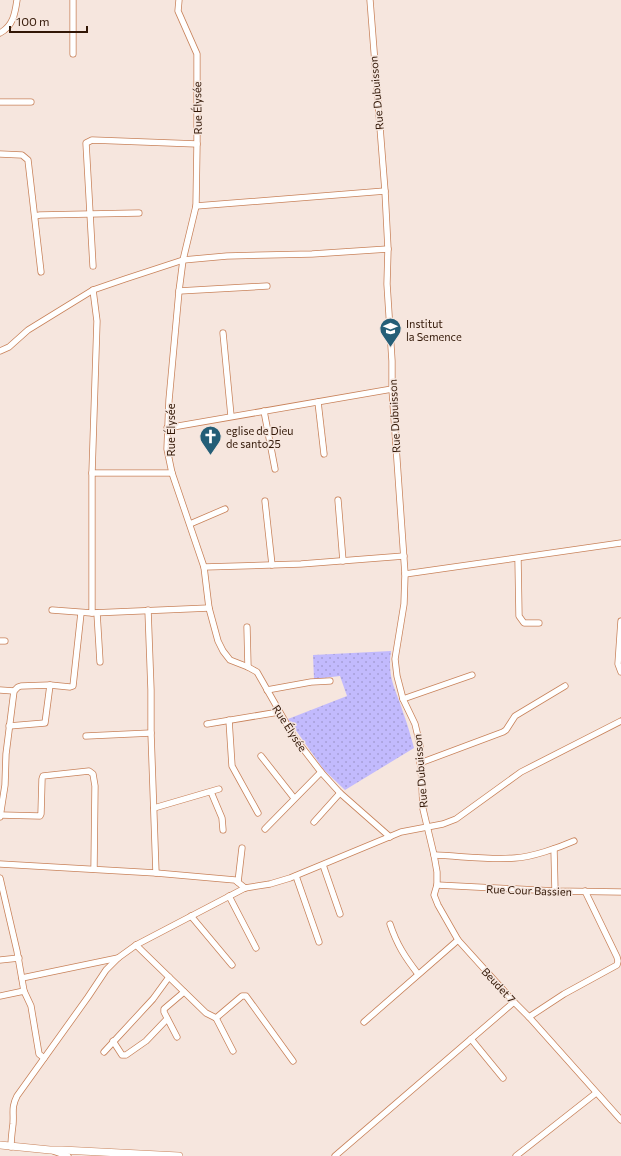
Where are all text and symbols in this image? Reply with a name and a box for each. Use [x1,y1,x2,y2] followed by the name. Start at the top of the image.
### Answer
[10,8,87,34] scale bar
[16,14,50,28] text: 100 m
[366,56,386,130] street label: Rue Dubuisson
[189,81,204,135] street label: Rue Élysée
[377,316,403,349] school or university icon: Institut la Semence
[406,317,462,343] place label: Institut la Semence
[386,379,402,453] street label: Rue Dubuisson
[163,403,177,456] street label: Rue Élysée
[198,423,224,456] church icon: eglise de Dieu de santo25
[226,424,293,450] place label: eglise de Dieu de santo25
[270,702,311,754] street label: Rue Élysée
[410,734,430,808] street label: Rue Dubuisson
[486,882,572,898] street label: Rue Cour Bassien
[479,965,519,1005] street label: Beudet 7

